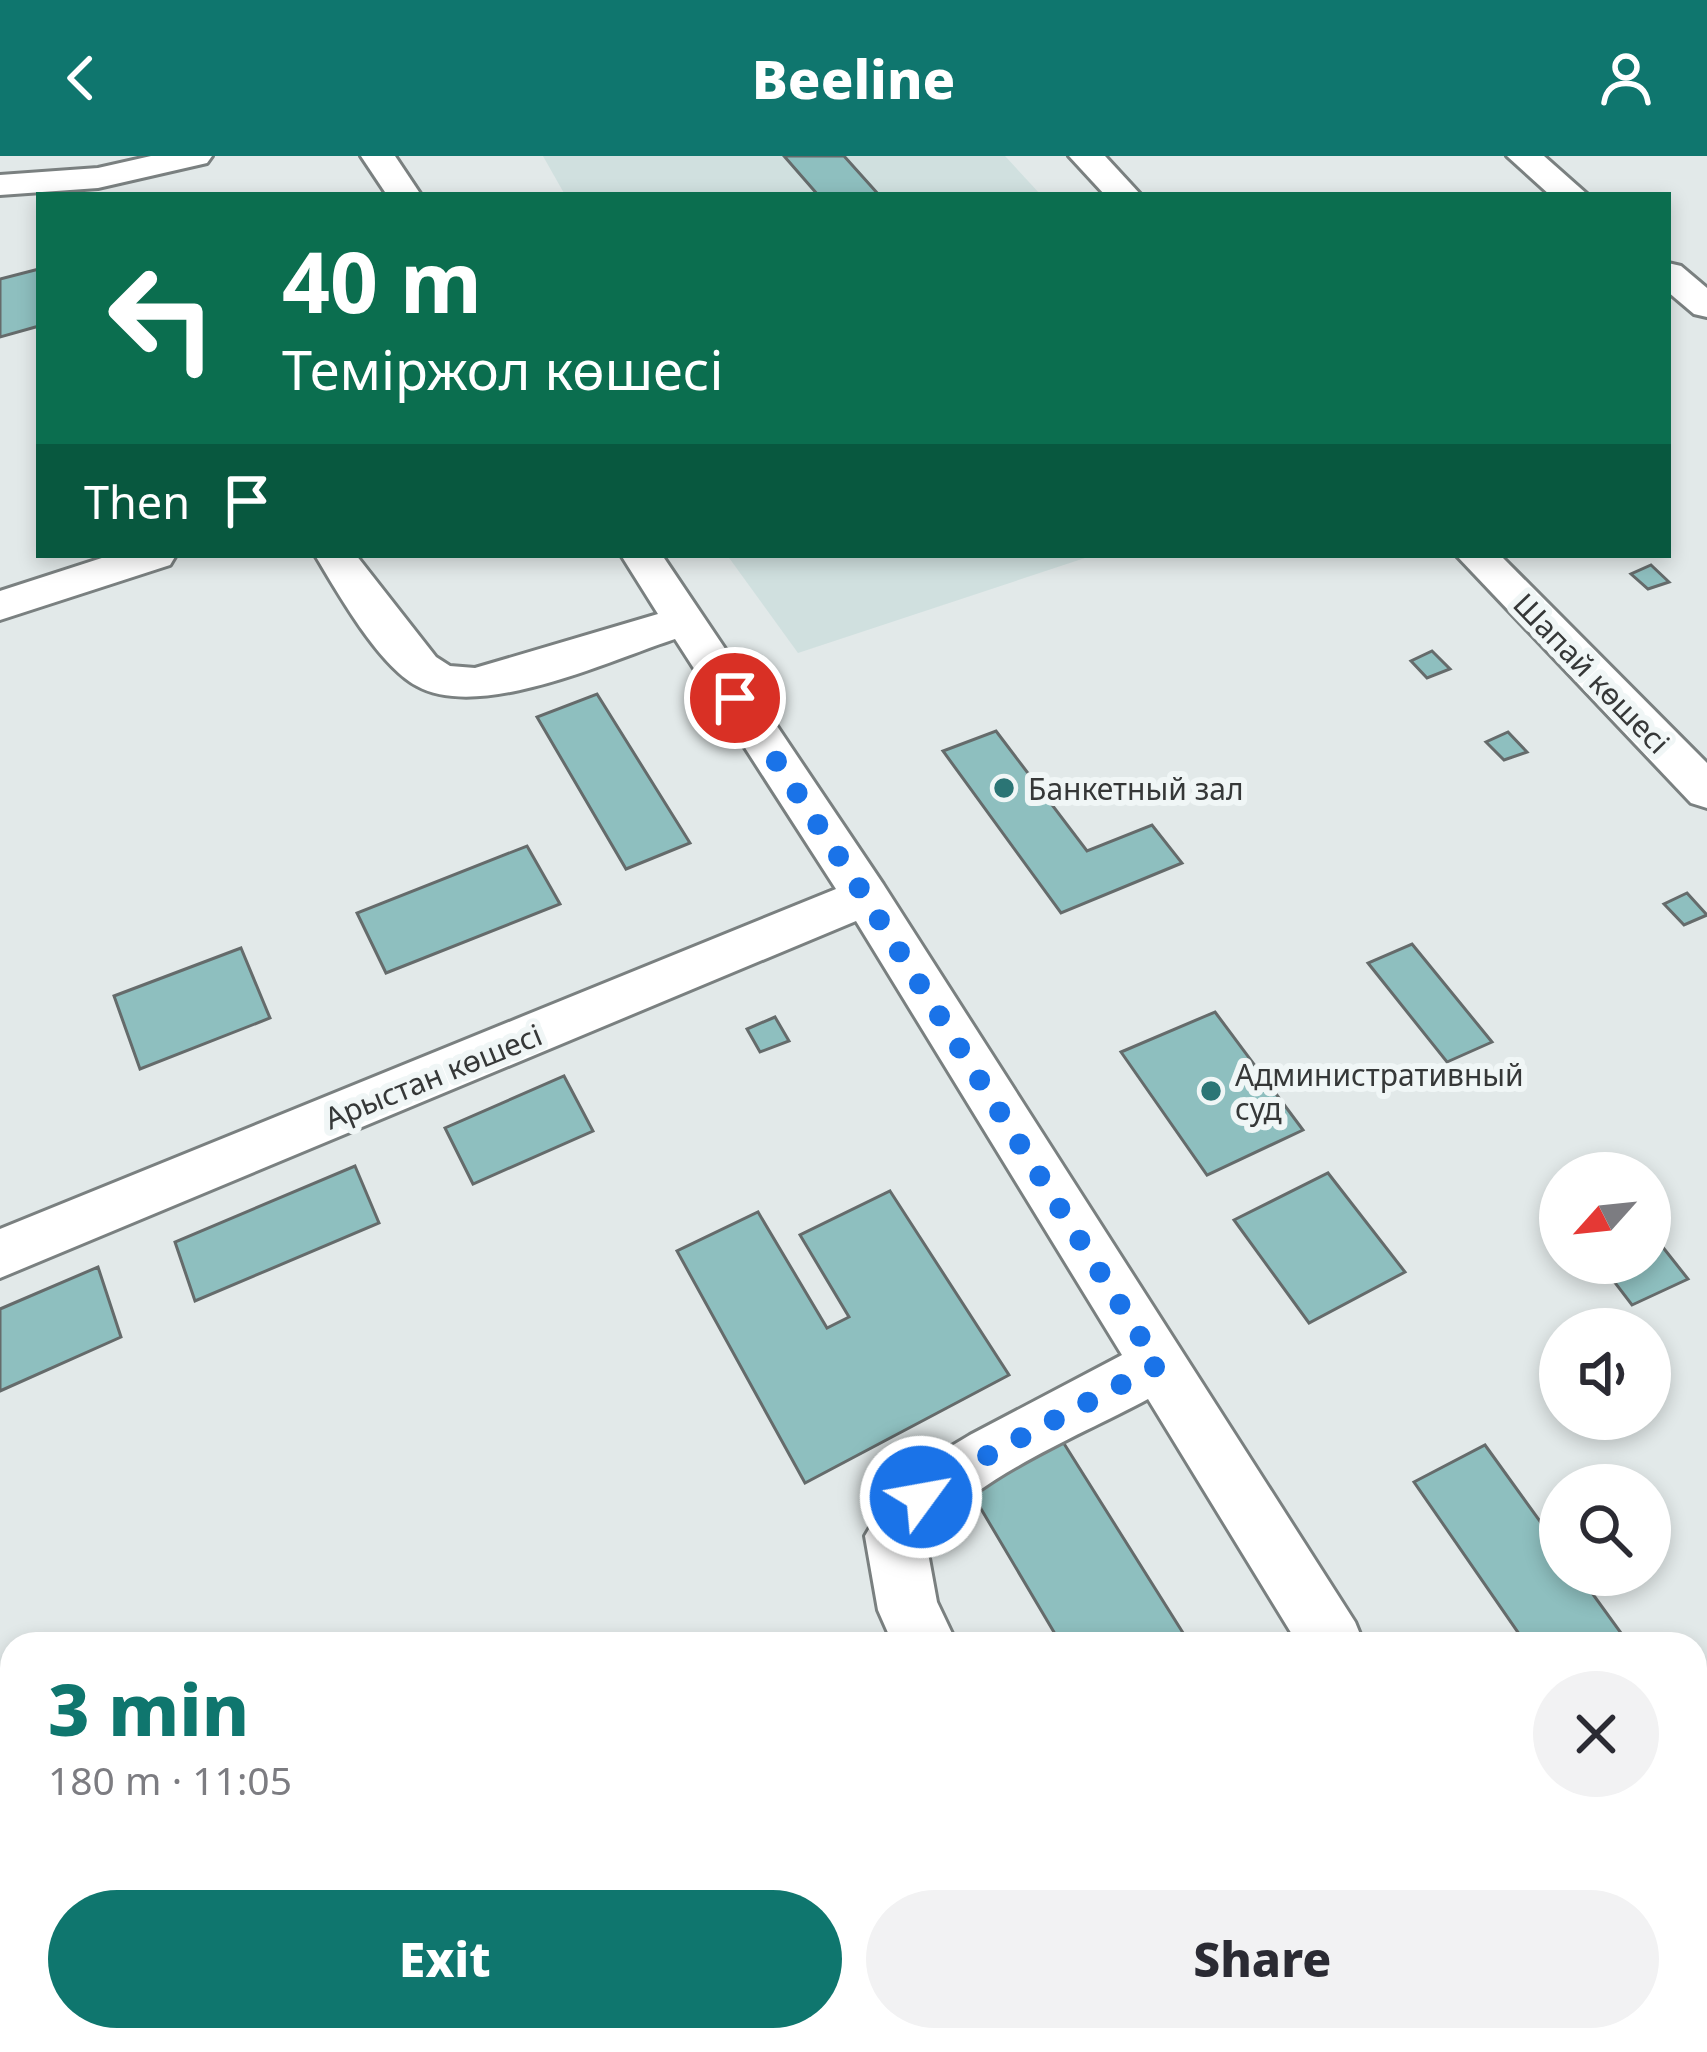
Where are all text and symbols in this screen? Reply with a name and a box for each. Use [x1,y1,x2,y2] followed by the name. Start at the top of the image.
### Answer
[752,41,955,115] text: Beeline
[48,45,114,111] icon: back
[1593,45,1659,111] icon: person
[282,223,482,338] text: 40 m
[84,240,240,396] icon: left
[282,332,723,406] text: Теміржол көшесі
[214,468,280,534] icon: arrive
[84,471,190,532] text: Then
[1505,584,1679,762] street label: Шапай көшесі
[684,647,786,749] pin
[702,665,768,731] icon: arrive
[1028,768,1244,809] place label: Банкетный зал
[991,775,1017,801] marker: Банкетный зал
[318,1014,548,1138] street label: Арыстан көшесі
[1235,1054,1524,1129] place label: Административный суд
[1198,1078,1224,1104] marker: Административный суд
[1539,1152,1671,1284] north arrow
[1539,1152,1671,1596] map controls
[1539,1308,1671,1440] button: sound
[858,1434,984,1560] position arrow
[1539,1464,1671,1596] button: search
[48,1659,249,1757] text: 3 min
[1533,1671,1659,1797] button: close
[48,1753,292,1806] text: 180 m · 11:05
[48,1890,842,2028] button: Exit
[866,1890,1659,2028] button: Share

